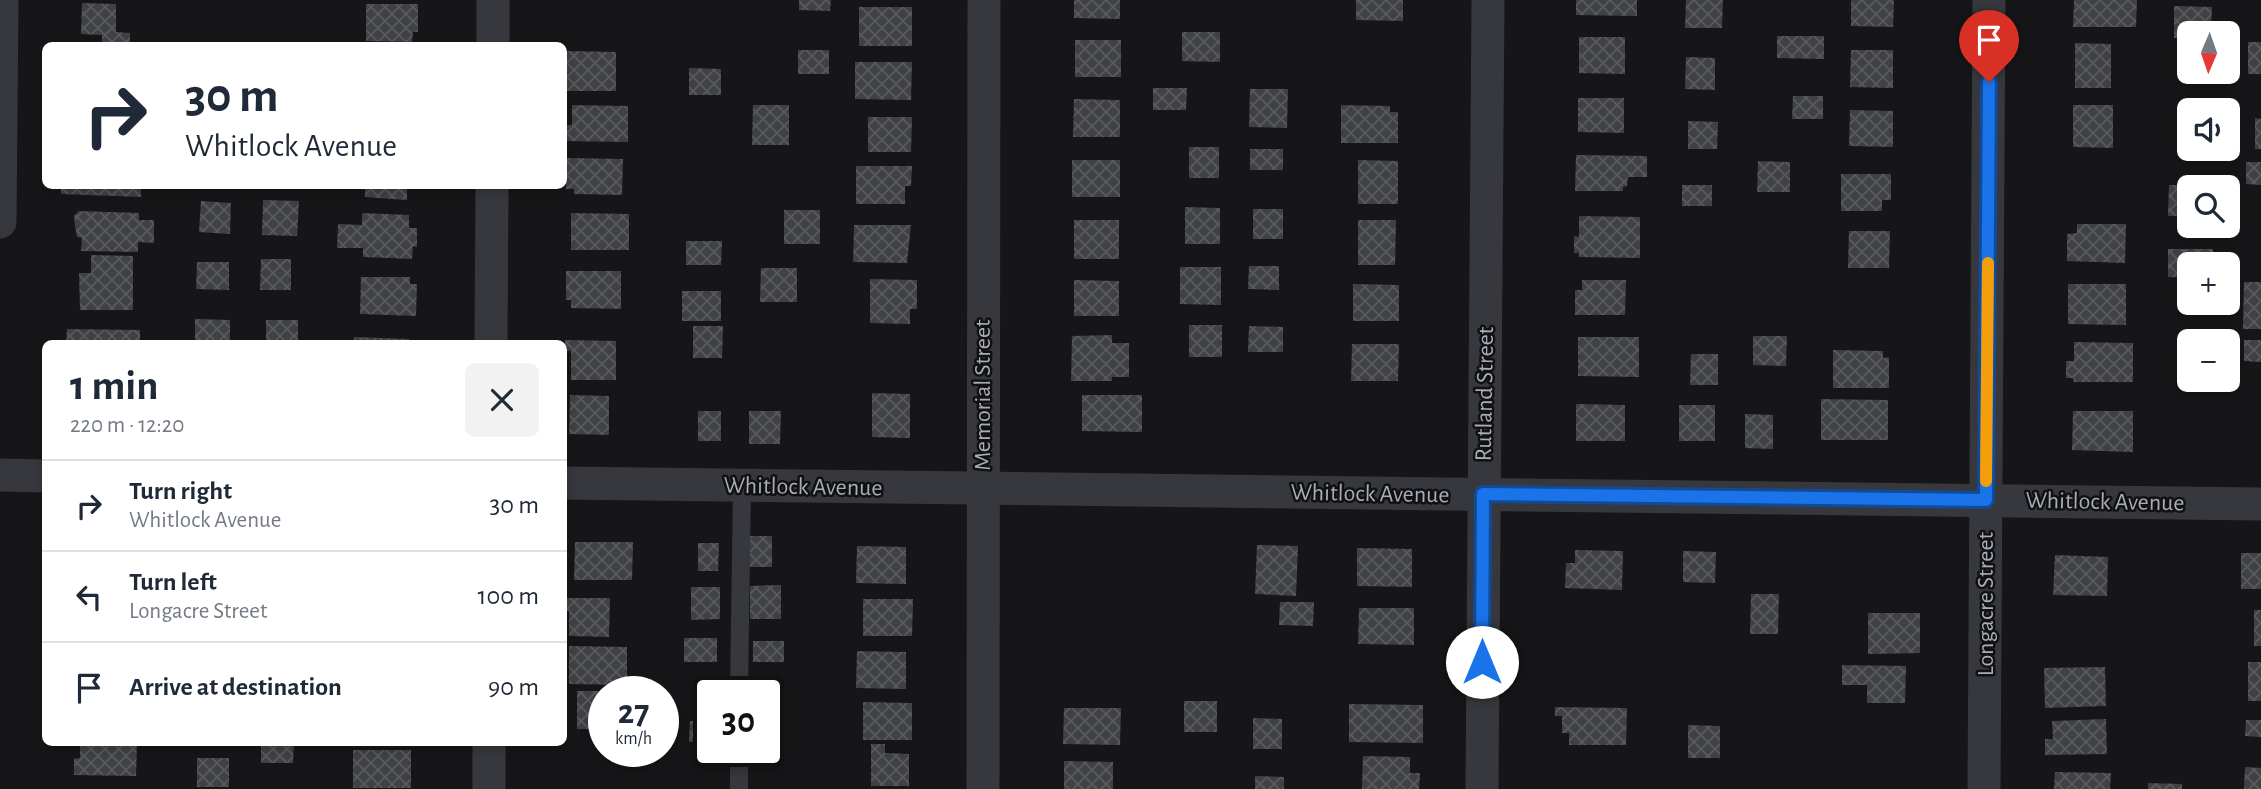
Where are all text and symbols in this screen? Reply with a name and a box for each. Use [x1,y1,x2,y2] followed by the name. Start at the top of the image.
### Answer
[1959,10,2019,82] pin
[1970,21,2008,59] icon: arrive
[2177,21,2240,84] north arrow
[2177,21,2240,392] map controls
[70,70,161,161] icon: right
[185,72,279,121] text: 30 m
[2177,98,2240,161] button: sound
[185,130,397,162] text: Whitlock Avenue
[2177,175,2240,238] button: search
[2177,252,2240,315] button: +
[971,319,995,471] street label: Memorial Street
[1472,326,1498,462] street label: Rutland Street
[2177,329,2240,392] button: −
[465,363,539,437] button: close
[70,365,159,407] text: 1 min
[70,414,184,437] text: 220 m · 12:20
[723,474,883,500] street label: Whitlock Avenue
[129,478,232,504] text: Turn right
[1290,481,1450,507] street label: Whitlock Avenue
[70,487,108,525] icon: right
[2025,489,2185,515] street label: Whitlock Avenue
[489,492,539,518] text: 30 m
[129,509,281,532] text: Whitlock Avenue
[1974,532,1998,676] street label: Longacre Street
[129,569,217,595] text: Turn left
[70,578,108,616] icon: left
[478,583,539,609] text: 100 m
[129,600,267,623] text: Longacre Street
[1445,625,1519,699] position arrow
[70,669,108,707] icon: arrive
[129,674,342,700] text: Arrive at destination
[488,674,539,700] text: 90 m
[693,676,784,767] speed limit sign: 30
[618,695,649,730] text: 27
[615,730,652,748] text: km/h

